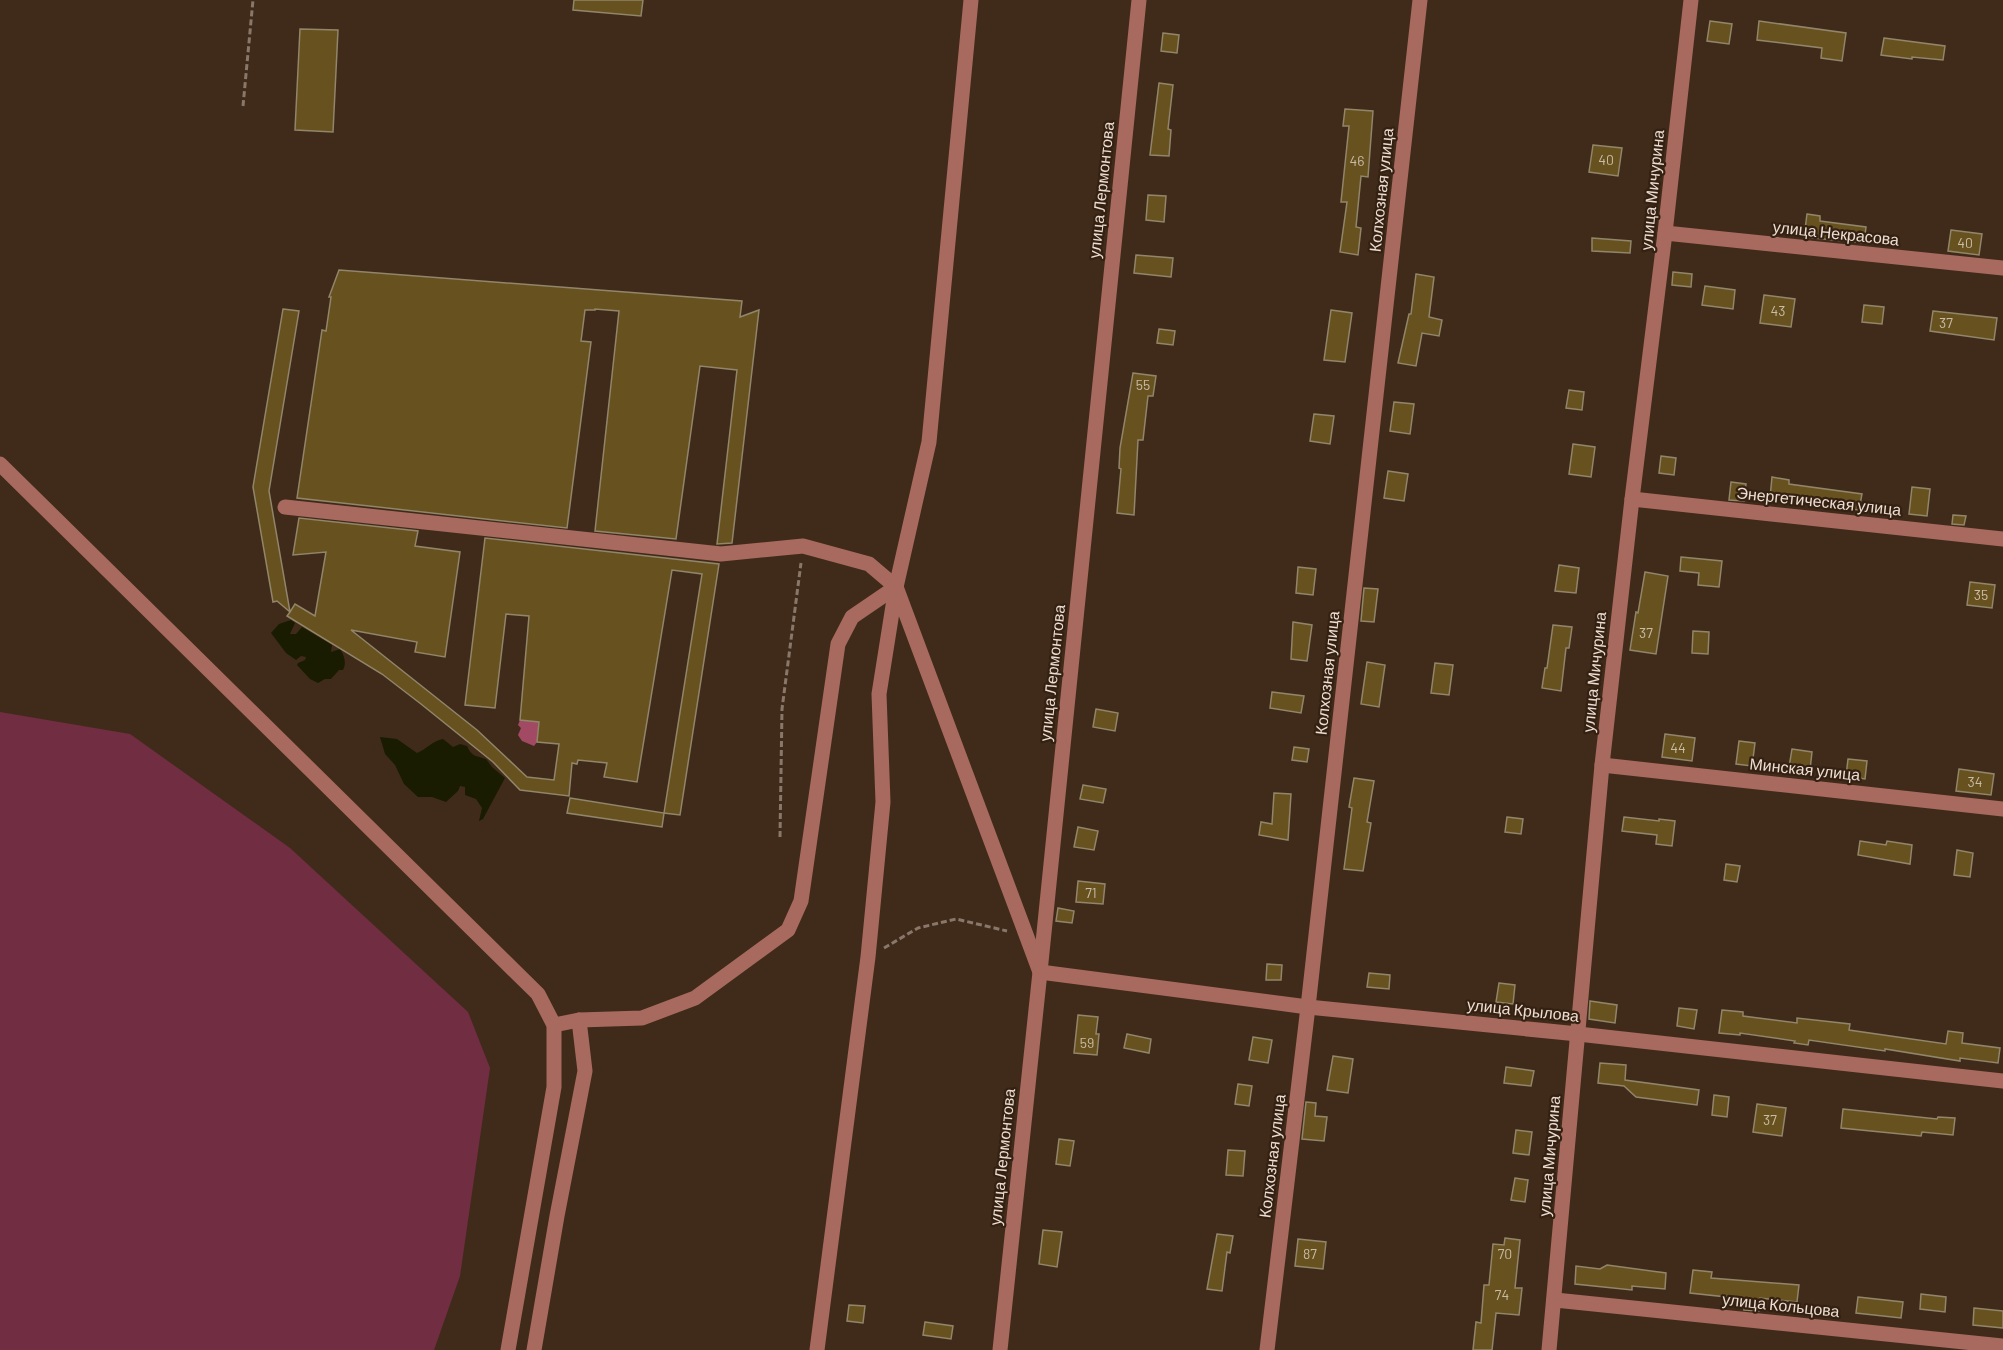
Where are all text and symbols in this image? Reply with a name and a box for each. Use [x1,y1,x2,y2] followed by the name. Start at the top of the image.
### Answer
[1084,120,1117,259] street label: улица Лермонтова
[1365,127,1396,253] street label: Колхозная улица
[1636,129,1667,251] street label: улица Мичурина
[1598,151,1614,168] house number: 40
[1350,152,1364,169] house number: 46
[1772,216,1900,249] street label: улица Некрасова
[1957,234,1973,251] house number: 40
[1771,302,1785,319] house number: 43
[1939,314,1953,331] house number: 37
[1136,376,1150,393] house number: 55
[1736,482,1902,519] street label: Энергетическая улица
[1974,586,1988,603] house number: 35
[1035,603,1068,742] street label: улица Лермонтова
[1311,610,1342,736] street label: Колхозная улица
[1578,611,1609,733] street label: улица Мичурина
[1639,624,1653,641] house number: 37
[1670,739,1686,756] house number: 44
[1749,753,1861,784] street label: Минская улица
[1968,773,1982,790] house number: 34
[1085,884,1097,901] house number: 71
[1466,994,1580,1025] street label: улица Крылова
[1080,1034,1094,1051] house number: 59
[985,1087,1018,1226] street label: улица Лермонтова
[1254,1093,1289,1219] street label: Колхозная улица
[1534,1095,1563,1217] street label: улица Мичурина
[1763,1111,1777,1128] house number: 37
[1303,1245,1317,1262] house number: 87
[1498,1245,1512,1262] house number: 70
[1495,1286,1509,1303] house number: 74
[1721,1289,1841,1320] street label: улица Кольцова

